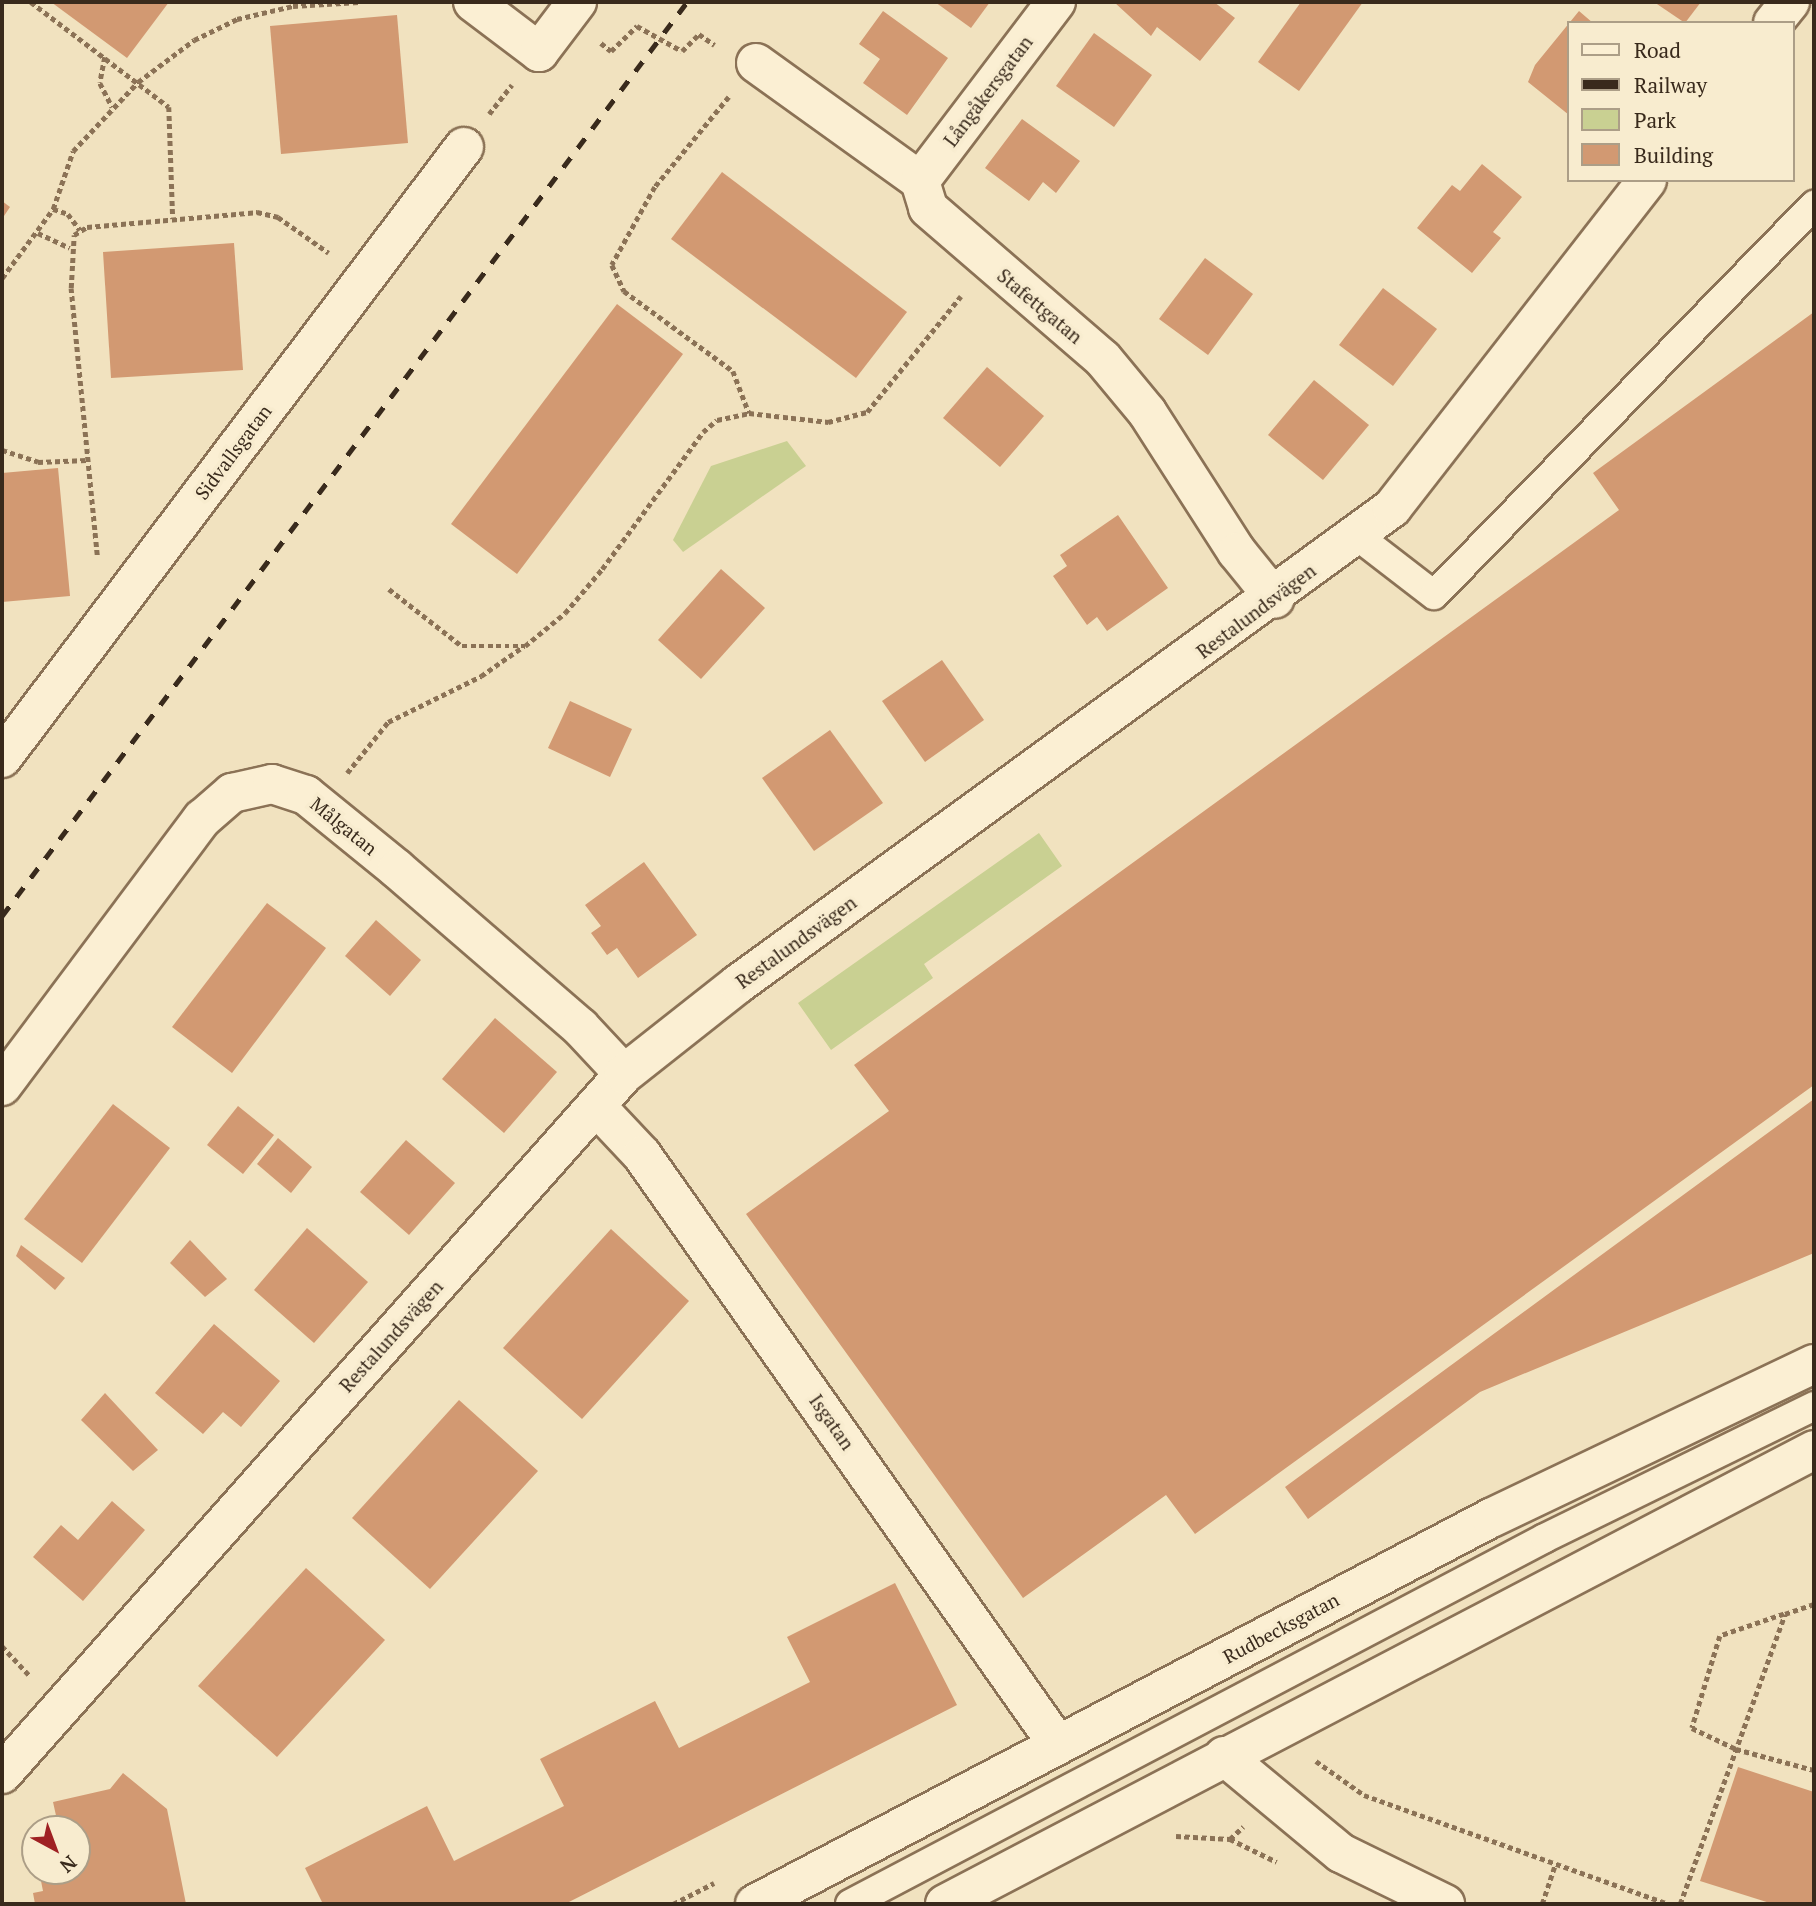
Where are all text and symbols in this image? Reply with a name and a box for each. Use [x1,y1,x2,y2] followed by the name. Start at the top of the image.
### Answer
[1568,21,1795,182] legend
[939,31,1037,151] street label: Långåkersgatan
[1634,36,1681,64] text: Road
[1634,71,1707,99] text: Railway
[1634,106,1676,134] text: Park
[1634,141,1713,169] text: Building
[993,264,1087,348] street label: Stafettgatan
[190,400,276,504] street label: Sidvallsgatan
[1192,559,1320,663] street label: Restalundsvägen
[306,792,382,860] street label: Målgatan
[731,891,861,993] street label: Restalundsvägen
[335,1275,447,1397] street label: Restalundsvägen
[805,1390,859,1454] street label: Isgatan
[1219,1588,1343,1668] street label: Rudbecksgatan
[21,1815,91,1885] north arrow
[55,1851,82,1879] text: N

